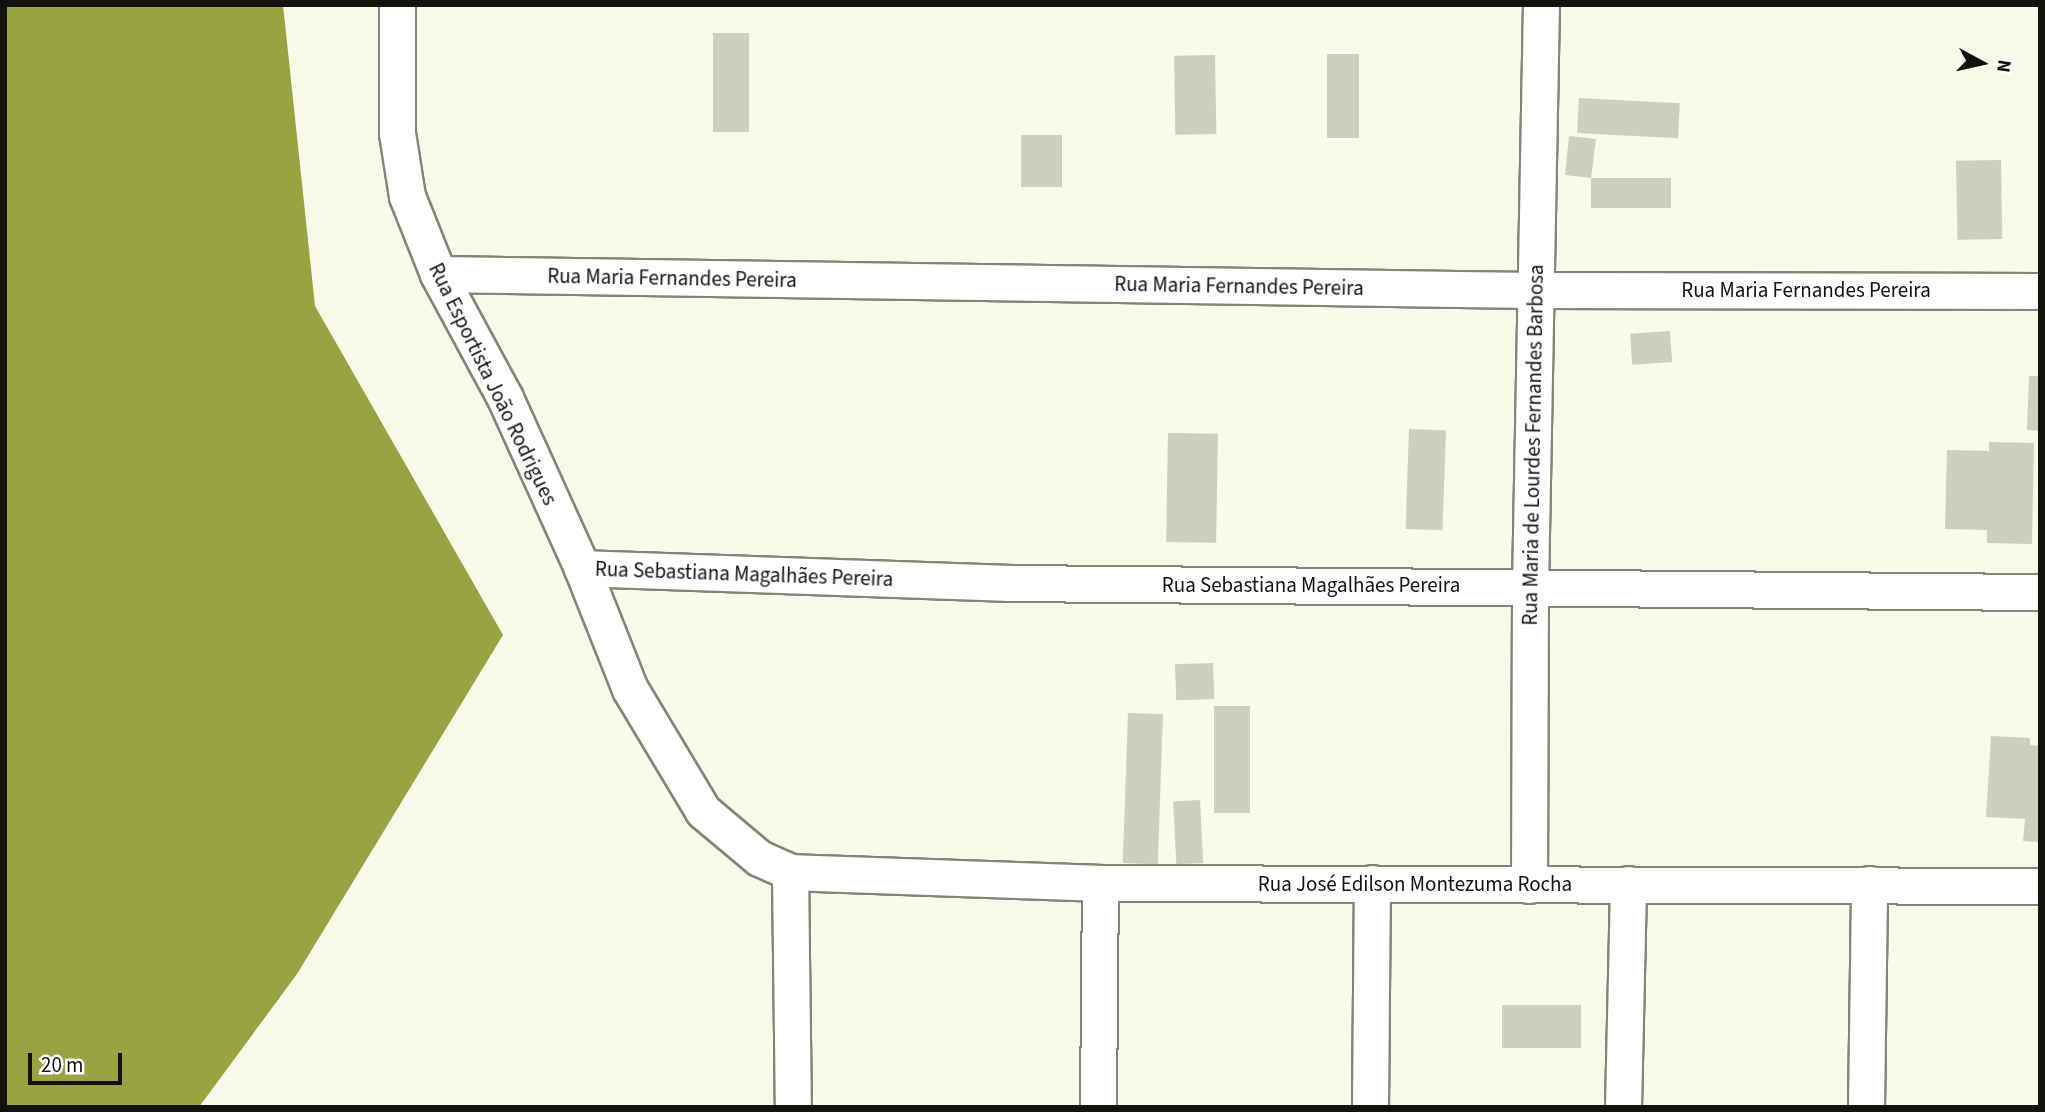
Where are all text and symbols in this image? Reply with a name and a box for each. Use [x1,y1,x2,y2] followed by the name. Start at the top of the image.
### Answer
[1947,28,2017,98] north arrow
[1989,58,2018,74] text: N
[423,259,563,509] street label: Rua Esportista João Rodrigues
[547,263,797,293] street label: Rua Maria Fernandes Pereira
[1517,264,1549,626] street label: Rua Maria de Lourdes Fernandes Barbosa
[1114,271,1364,301] street label: Rua Maria Fernandes Pereira
[1681,277,1931,303] street label: Rua Maria Fernandes Pereira
[594,556,894,592] street label: Rua Sebastiana Magalhães Pereira
[1162,572,1460,598] street label: Rua Sebastiana Magalhães Pereira
[1258,871,1572,897] street label: Rua José Edilson Montezuma Rocha
[32,1038,126,1082] scale bar
[41,1050,83,1080] text: 20 m

